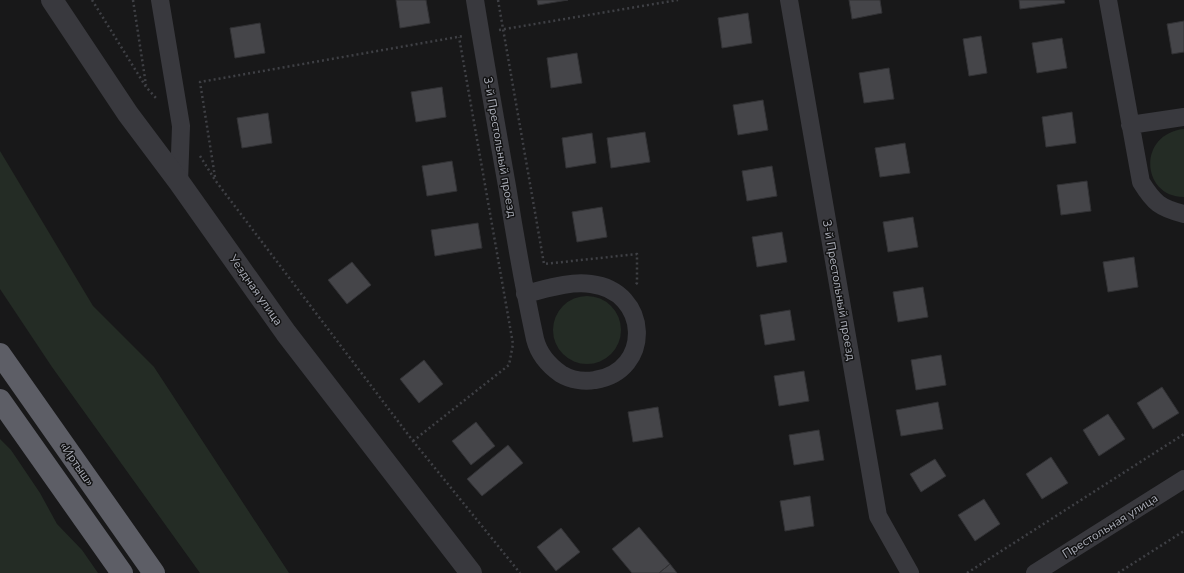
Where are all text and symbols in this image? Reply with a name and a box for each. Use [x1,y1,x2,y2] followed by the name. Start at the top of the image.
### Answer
[480,75,520,219] street label: 3-й Престольный проезд
[819,218,859,362] street label: 3-й Престольный проезд
[225,251,286,329] street label: Уездная улица
[56,439,98,489] street label: «Иртыш»
[1059,490,1161,562] street label: Престольная улица

